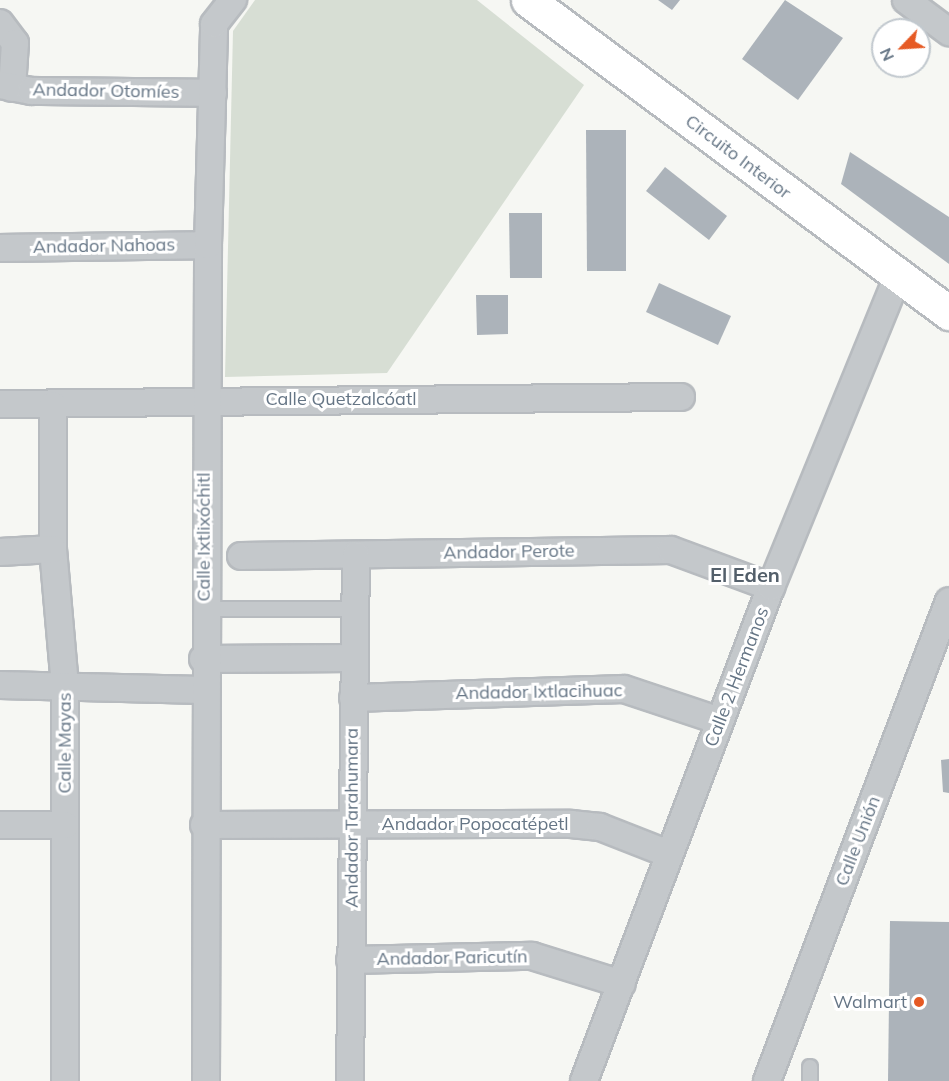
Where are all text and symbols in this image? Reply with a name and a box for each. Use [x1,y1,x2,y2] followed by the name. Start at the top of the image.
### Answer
[871,18,931,78] north arrow
[875,45,898,64] text: N
[32,79,180,103] street label: Andador Otomíes
[681,110,795,204] street label: Circuito Interior
[33,234,175,258] street label: Andador Nahoas
[266,388,416,410] street label: Calle Quetzalcóatl
[193,472,215,602] street label: Calle Ixtlixóchitl
[443,540,575,564] street label: Andador Perote
[710,562,780,586] district label: El Eden
[700,604,774,750] street label: Calle 2 Hermanos
[455,680,623,704] street label: Andador Ixtlacihuac
[54,692,76,794] street label: Calle Mayas
[341,728,363,908] street label: Andador Tarahumara
[831,793,885,889] street label: Calle Unión
[381,813,569,835] street label: Andador Popocatépetl
[376,946,528,970] street label: Andador Paricutín
[833,991,907,1013] place label: Walmart
[912,995,926,1009] marker: Walmart

